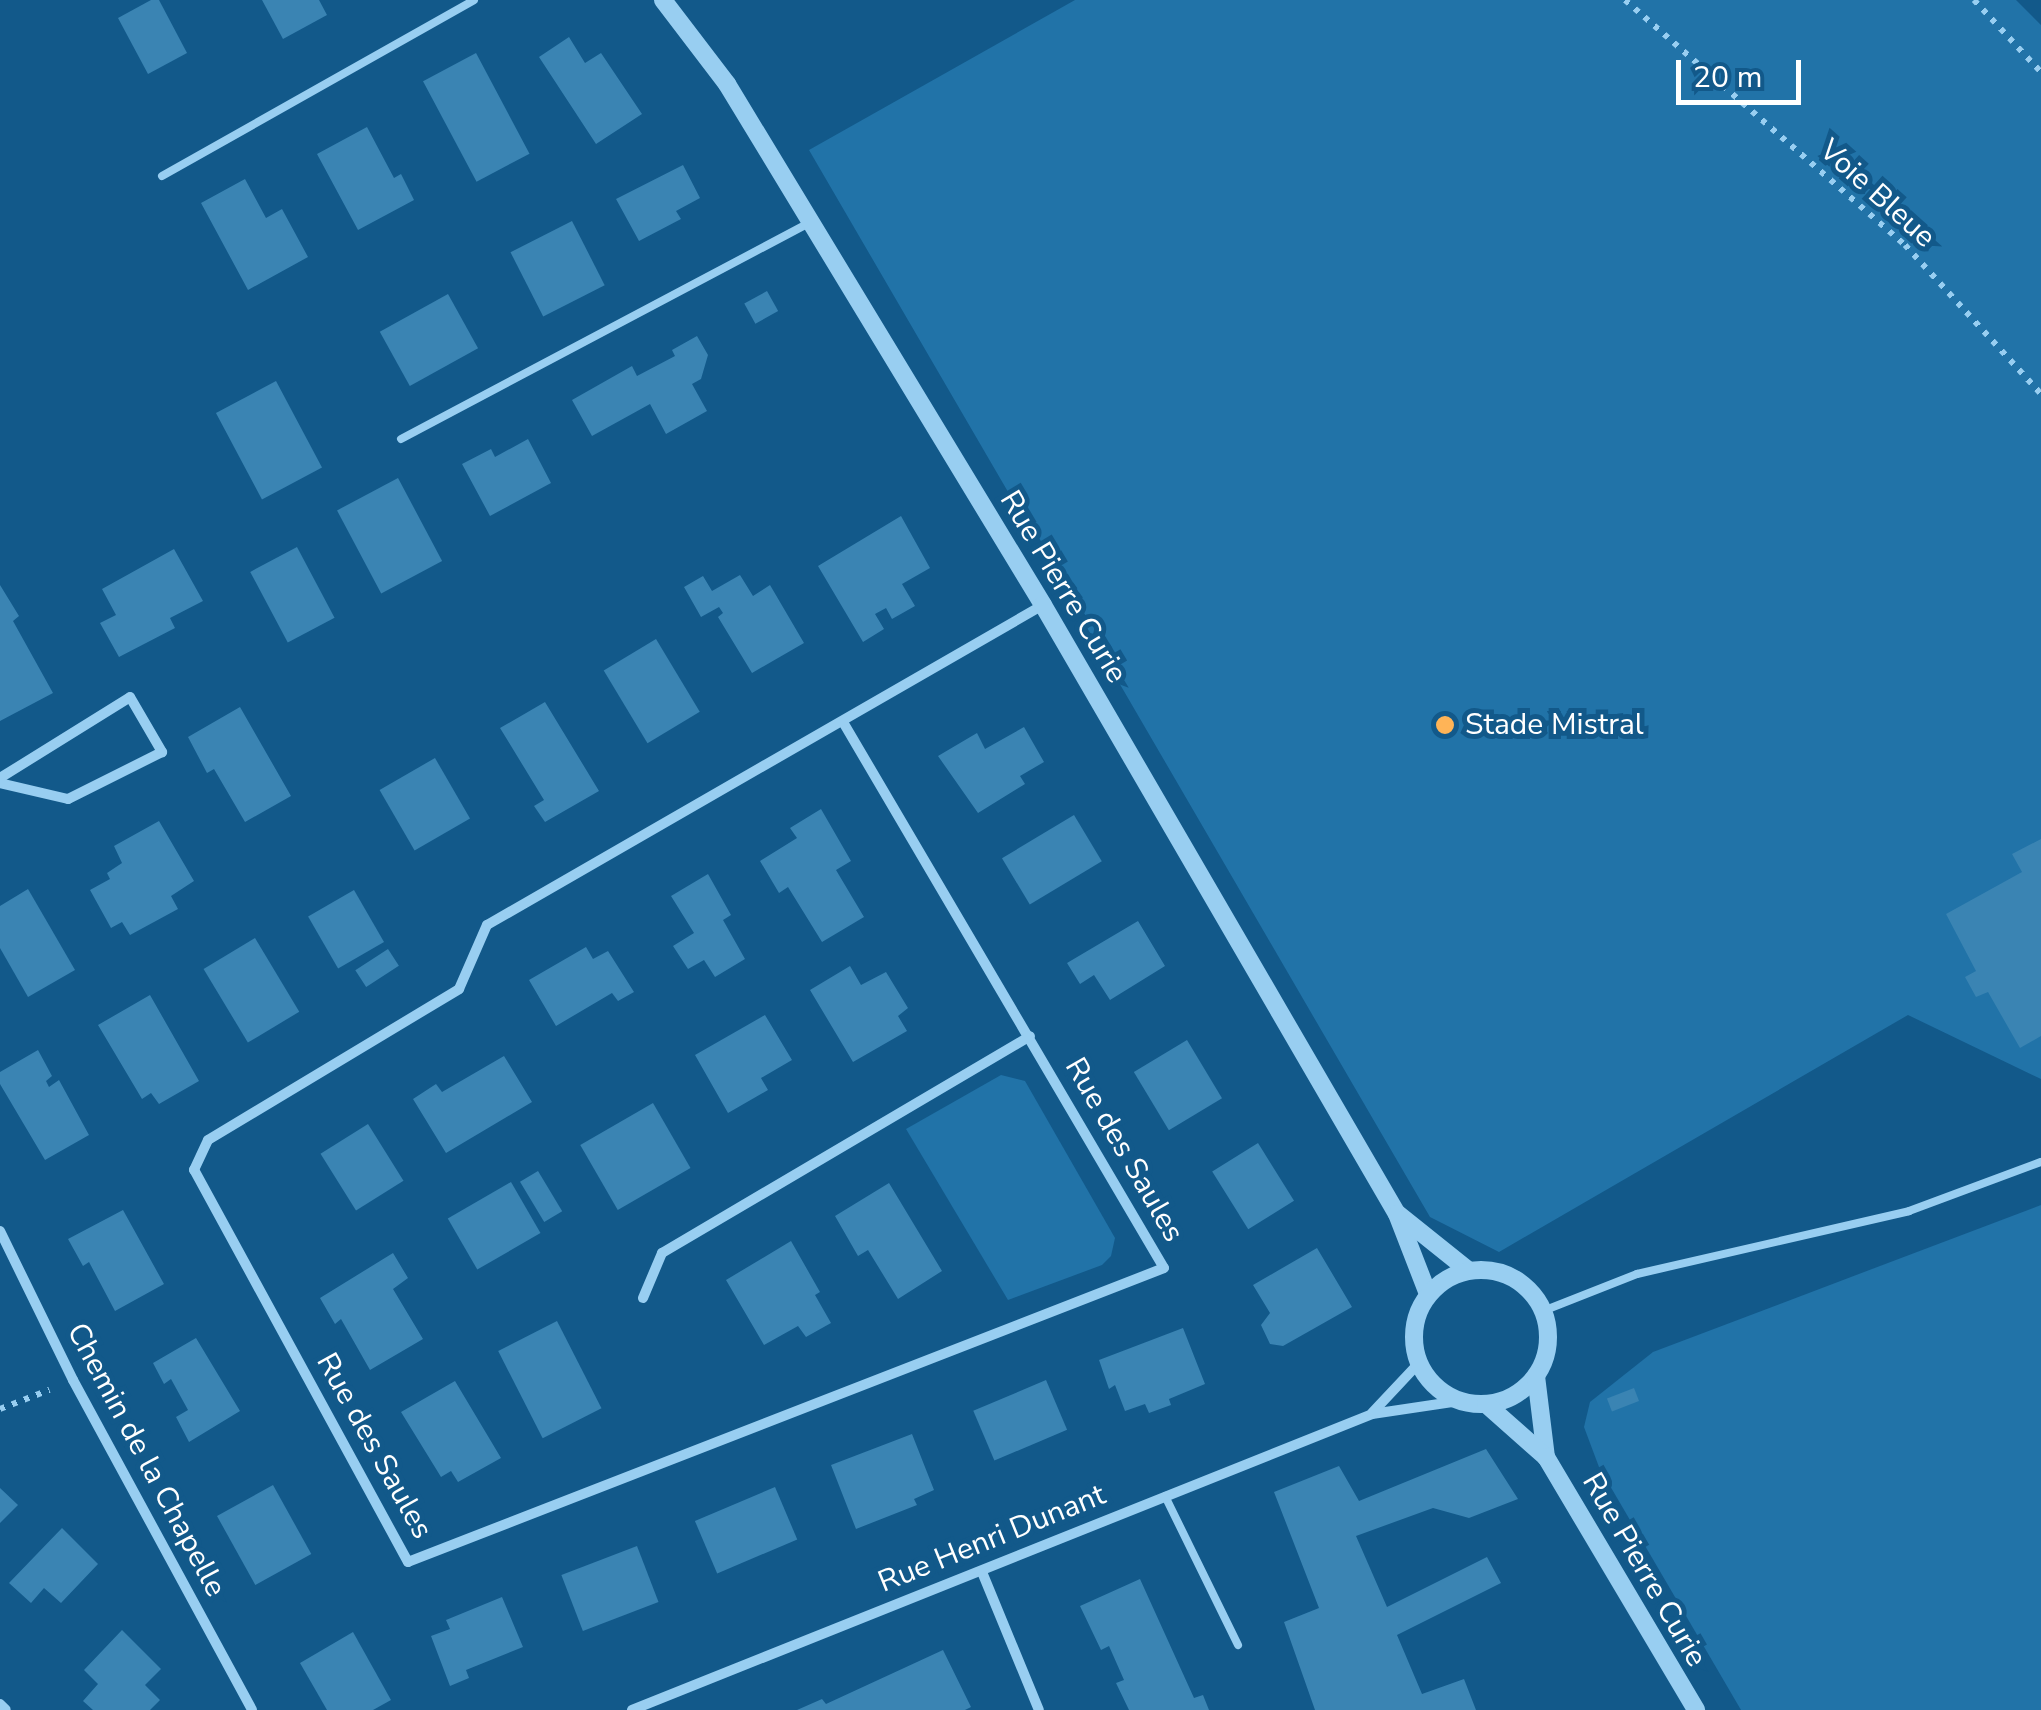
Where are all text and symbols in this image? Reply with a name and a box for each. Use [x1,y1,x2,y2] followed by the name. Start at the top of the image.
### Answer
[1681,40,1806,102] scale bar
[1693,57,1762,98] text: 20 m
[1811,132,1943,256] street label: Voie Bleue
[991,484,1135,690] street label: Rue Pierre Curie
[1465,707,1644,743] place label: Stade Mistral
[1434,714,1456,736] marker: Stade Mistral
[1057,1052,1191,1248] street label: Rue des Saules
[59,1317,233,1603] street label: Chemin de la Chapelle
[308,1347,440,1545] street label: Rue des Saules
[1574,1467,1714,1673] street label: Rue Pierre Curie
[873,1477,1111,1601] street label: Rue Henri Dunant

